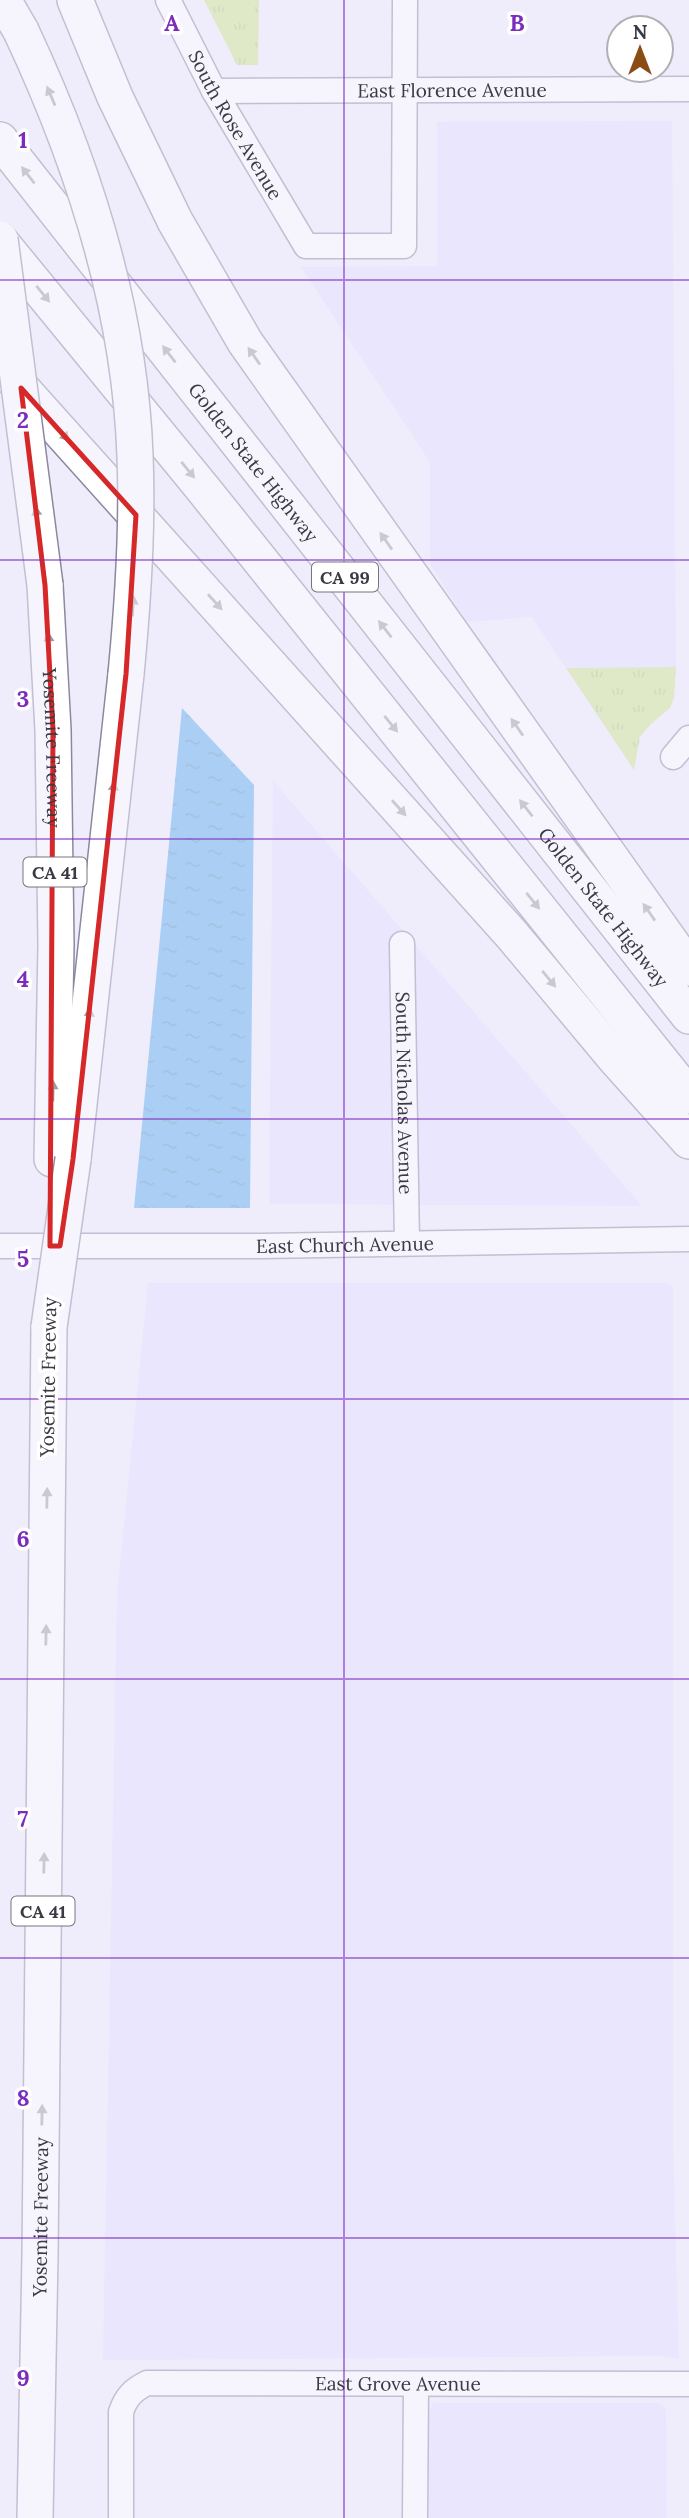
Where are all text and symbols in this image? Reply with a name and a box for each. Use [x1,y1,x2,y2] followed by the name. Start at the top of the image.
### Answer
[164,8,180,37] text: A
[509,8,525,37] text: B
[605,14,675,84] north arrow
[633,20,648,44] text: N
[183,46,288,204] street label: South Rose Avenue
[357,78,547,102] street label: East Florence Avenue
[45,86,56,107] one-way arrow
[18,125,28,154] text: 1
[21,167,36,184] one-way arrow
[36,284,51,302] one-way arrow
[162,345,176,363] one-way arrow
[247,347,261,365] one-way arrow
[183,378,324,547] street label: Golden State Highway
[17,405,29,434] text: 2
[54,424,70,442] one-way arrow
[180,460,195,478] one-way arrow
[32,506,43,528] one-way arrow
[378,533,393,551] one-way arrow
[312,562,378,592] road number: CA 99
[206,593,222,610] one-way arrow
[127,595,138,617] one-way arrow
[379,620,393,638] one-way arrow
[43,632,54,654] one-way arrow
[38,666,66,828] street label: Yosemite Freeway
[17,684,29,713] text: 3
[384,714,399,732] one-way arrow
[511,718,525,736] one-way arrow
[108,781,119,803] one-way arrow
[391,799,407,817] one-way arrow
[519,799,533,817] one-way arrow
[533,823,674,992] street label: Golden State Highway
[23,858,86,886] road number: CA 41
[526,892,541,910] one-way arrow
[643,903,657,921] one-way arrow
[17,964,29,993] text: 4
[541,971,556,988] one-way arrow
[391,991,418,1195] street label: South Nicholas Avenue
[83,1007,94,1029] one-way arrow
[47,1080,59,1102] one-way arrow
[256,1231,434,1258] street label: East Church Avenue
[17,1244,29,1273] text: 5
[35,1297,61,1458] street label: Yosemite Freeway
[41,1487,53,1509] one-way arrow
[16,1524,30,1553] text: 6
[40,1624,52,1646] one-way arrow
[18,1804,29,1833] text: 7
[38,1851,50,1873] one-way arrow
[12,1896,74,1926] road number: CA 41
[16,2083,30,2112] text: 8
[36,2103,47,2125] one-way arrow
[27,2137,53,2298] street label: Yosemite Freeway
[16,2363,30,2392] text: 9
[315,2371,481,2396] street label: East Grove Avenue

